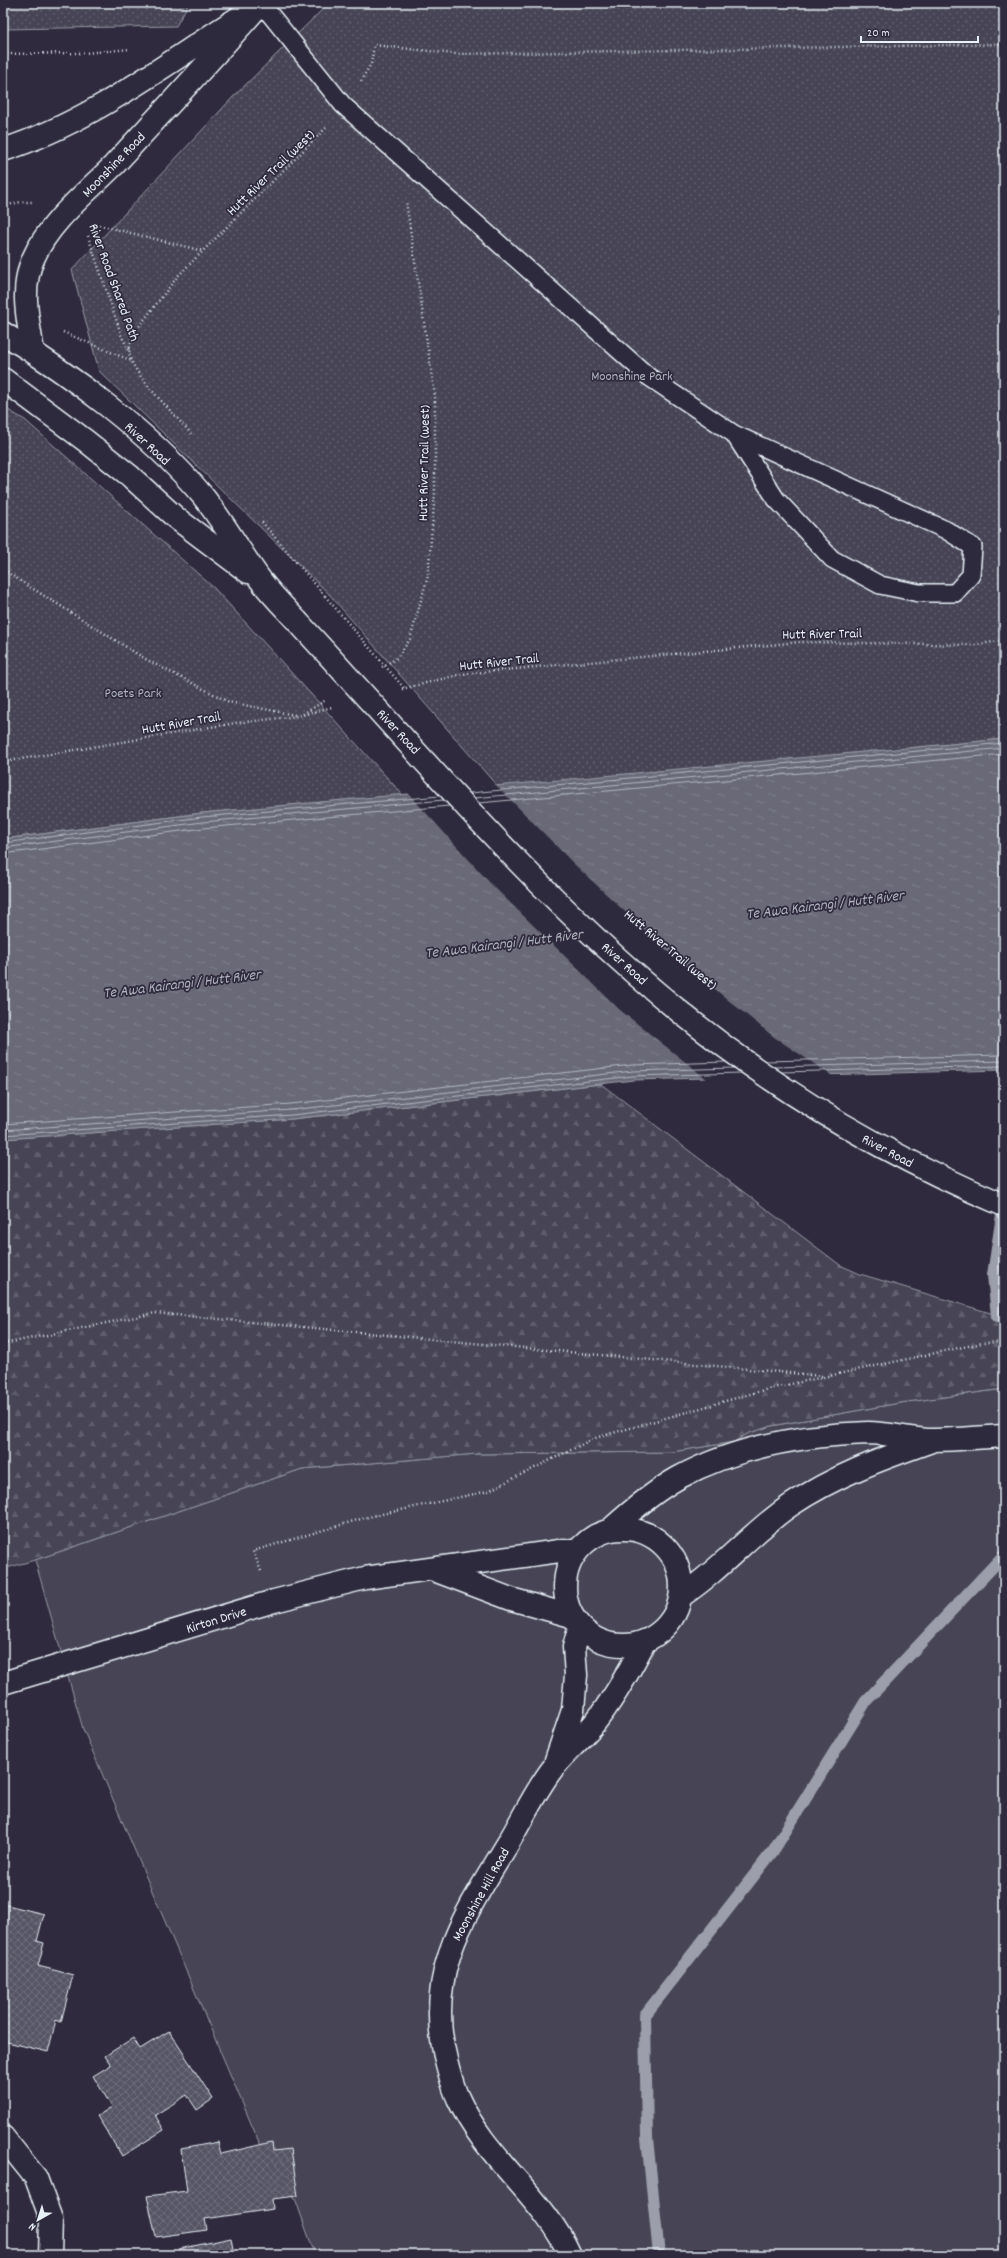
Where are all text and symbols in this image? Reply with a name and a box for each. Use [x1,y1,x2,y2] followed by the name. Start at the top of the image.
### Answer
[861,18,978,44] scale bar
[867,25,890,42] text: 20 m
[223,126,320,221] street label: Hutt River Trail (west)
[78,128,151,203] street label: Moonshine Road
[83,221,144,344] street label: River Road Shared Path
[591,367,673,387] park label: Moonshine Park
[414,404,436,521] street label: Hutt River Trail (west)
[119,418,174,471] street label: River Road
[782,624,863,646] street label: Hutt River Trail
[458,649,541,677] street label: Hutt River Trail
[105,684,162,704] park label: Poets Park
[371,705,424,760] street label: River Road
[140,707,223,741] street label: Hutt River Trail
[745,885,907,927] water label: Te Awa Kairangi / Hutt River
[619,906,721,996] street label: Hutt River Trail (west)
[424,924,586,966] water label: Te Awa Kairangi / Hutt River
[596,938,651,991] street label: River Road
[102,964,264,1006] water label: Te Awa Kairangi / Hutt River
[858,1130,916,1174] street label: River Road
[184,1602,249,1640] street label: Kirton Drive
[448,1845,516,1945] street label: Moonshine Hill Road
[18,2200,58,2240] north arrow
[25,2218,40,2234] text: N

